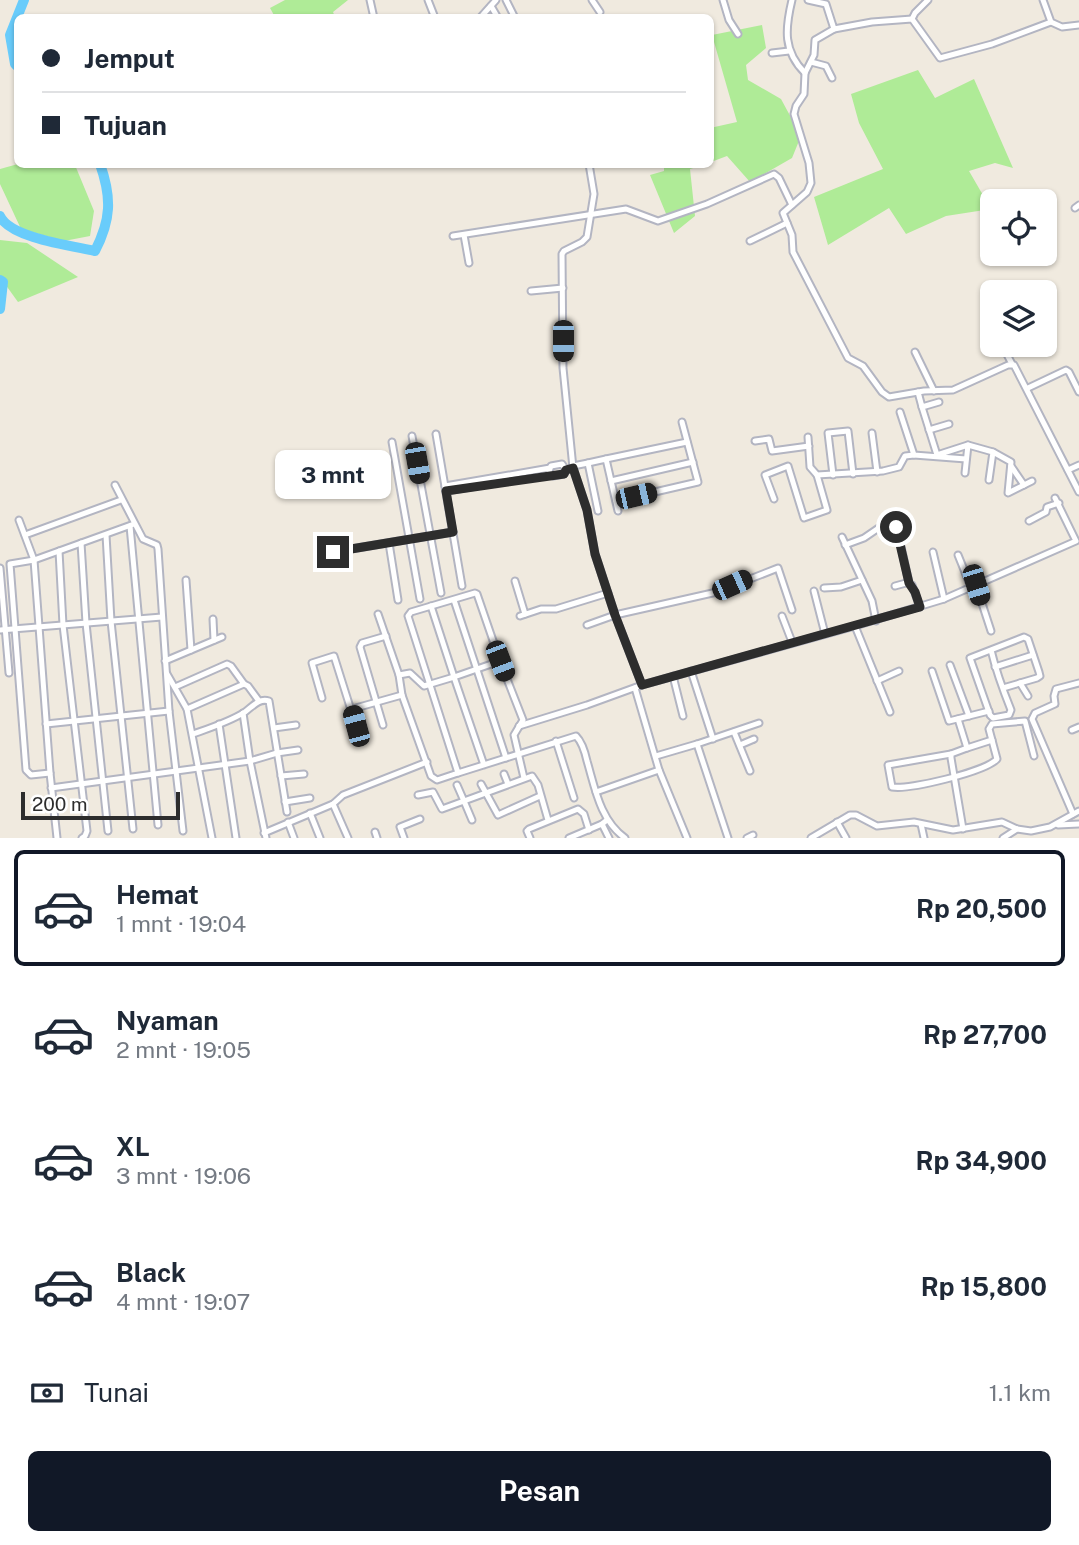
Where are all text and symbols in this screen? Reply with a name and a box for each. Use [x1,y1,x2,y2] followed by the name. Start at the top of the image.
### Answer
[84,43,175,74] text: Jemput
[84,110,167,141] text: Tujuan
[980,189,1057,357] map controls
[980,189,1057,266] button: locate
[980,280,1057,357] button: layers
[553,320,574,362] car
[404,440,431,486] car
[275,450,391,500] callout: 3 mnt
[301,461,365,488] text: 3 mnt
[614,481,659,511] car
[880,511,912,543] route start
[317,536,349,568] route end
[960,562,993,608] car
[709,567,756,603] car
[483,638,518,684] car
[341,703,372,749] car
[21,789,180,821] scale bar
[32,793,88,815] text: 200 m
[32,877,95,940] icon: car
[116,879,199,910] text: Hemat
[916,893,1047,924] text: Rp 20,500
[116,910,246,937] text: 1 mnt · 19:04
[32,1003,95,1066] icon: car
[116,1005,219,1036] text: Nyaman
[923,1019,1047,1050] text: Rp 27,700
[116,1036,251,1063] text: 2 mnt · 19:05
[32,1129,95,1192] icon: car
[116,1131,150,1162] text: XL
[915,1145,1047,1176] text: Rp 34,900
[116,1162,251,1189] text: 3 mnt · 19:06
[32,1255,95,1318] icon: car
[116,1257,186,1288] text: Black
[921,1271,1047,1302] text: Rp 15,800
[116,1288,250,1315] text: 4 mnt · 19:07
[28,1374,66,1412] icon: cash
[84,1377,149,1408] text: Tunai
[989,1379,1051,1406] text: 1.1 km
[28,1451,1051,1531] button: Pesan

